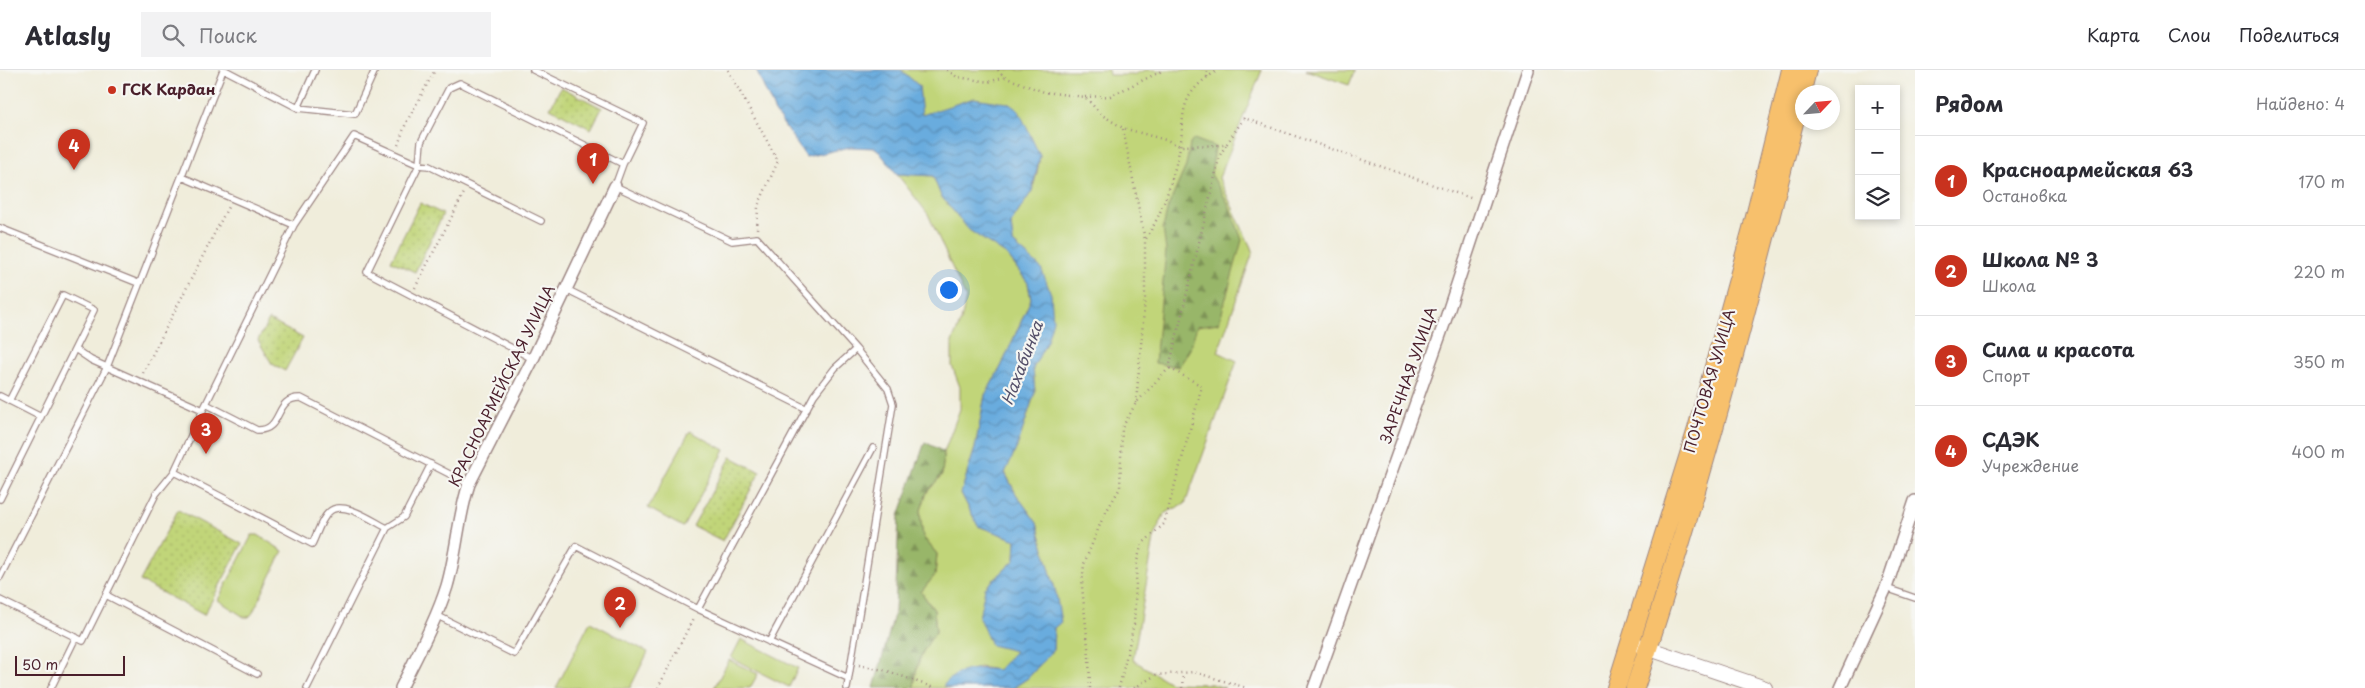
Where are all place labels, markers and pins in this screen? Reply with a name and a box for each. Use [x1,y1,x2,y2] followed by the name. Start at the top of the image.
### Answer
[122,77,216,100] place label: ГСК Кардан
[106,84,118,96] marker: ГСК Кардан
[58,129,90,170] pin: 4
[577,143,609,184] pin: 1
[190,413,222,454] pin: 3
[604,587,636,628] pin: 2

